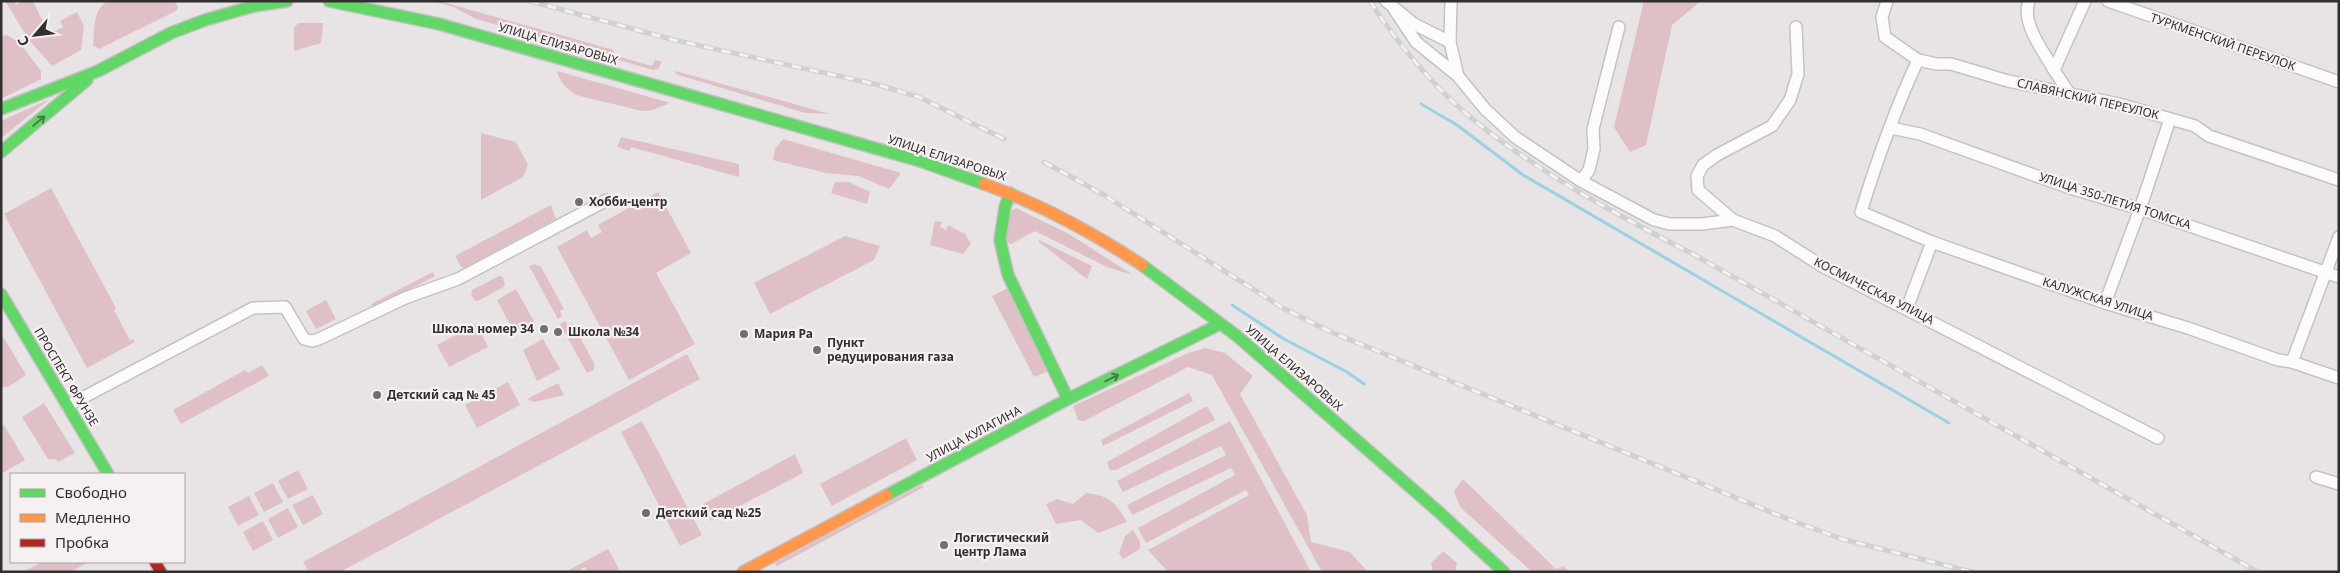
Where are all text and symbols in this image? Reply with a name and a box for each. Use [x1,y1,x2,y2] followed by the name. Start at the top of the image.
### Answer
[2148,9,2298,75] street label: ТУРКМЕНСКИЙ ПЕРЕУЛОК
[10,10,60,60] north arrow
[496,18,620,69] street label: УЛИЦА ЕЛИЗАРОВЫХ
[13,33,34,50] text: С
[2015,74,2161,123] street label: СЛАВЯНСКИЙ ПЕРЕУЛОК
[32,115,45,127] one-way arrow
[886,130,1009,185] street label: УЛИЦА ЕЛИЗАРОВЫХ
[2037,168,2194,233] street label: УЛИЦА 350-ЛЕТИЯ ТОМСКА
[589,193,668,210] place label: Хобби-центр
[573,196,585,208] marker: Хобби-центр
[1811,253,1938,328] street label: КОСМИЧЕСКАЯ УЛИЦА
[2041,273,2156,325] street label: КАЛУЖСКАЯ УЛИЦА
[432,320,534,337] place label: Школа номер 34
[1242,321,1347,415] street label: УЛИЦА ЕЛИЗАРОВЫХ
[538,323,550,335] marker: Школа номер 34
[568,323,639,340] place label: Школа №34
[30,324,103,429] street label: ПРОСПЕКТ ФРУНЗЕ
[754,325,813,342] place label: Мария Ра
[552,326,564,338] marker: Школа №34
[738,328,750,340] marker: Мария Ра
[827,334,954,365] place label: Пункт редуцирования газа
[811,344,823,356] marker: Пункт редуцирования газа
[1104,373,1119,382] one-way arrow
[387,386,496,403] place label: Детский сад № 45
[371,389,383,401] marker: Детский сад № 45
[923,401,1024,466] street label: УЛИЦА КУЛАГИНА
[10,473,185,563] legend
[55,482,127,502] text: Свободно
[656,504,762,521] place label: Детский сад №25
[55,507,131,527] text: Медленно
[640,507,652,519] marker: Детский сад №25
[954,529,1049,560] place label: Логистический центр Лама
[55,532,109,552] text: Пробка
[938,539,950,551] marker: Логистический центр Лама

